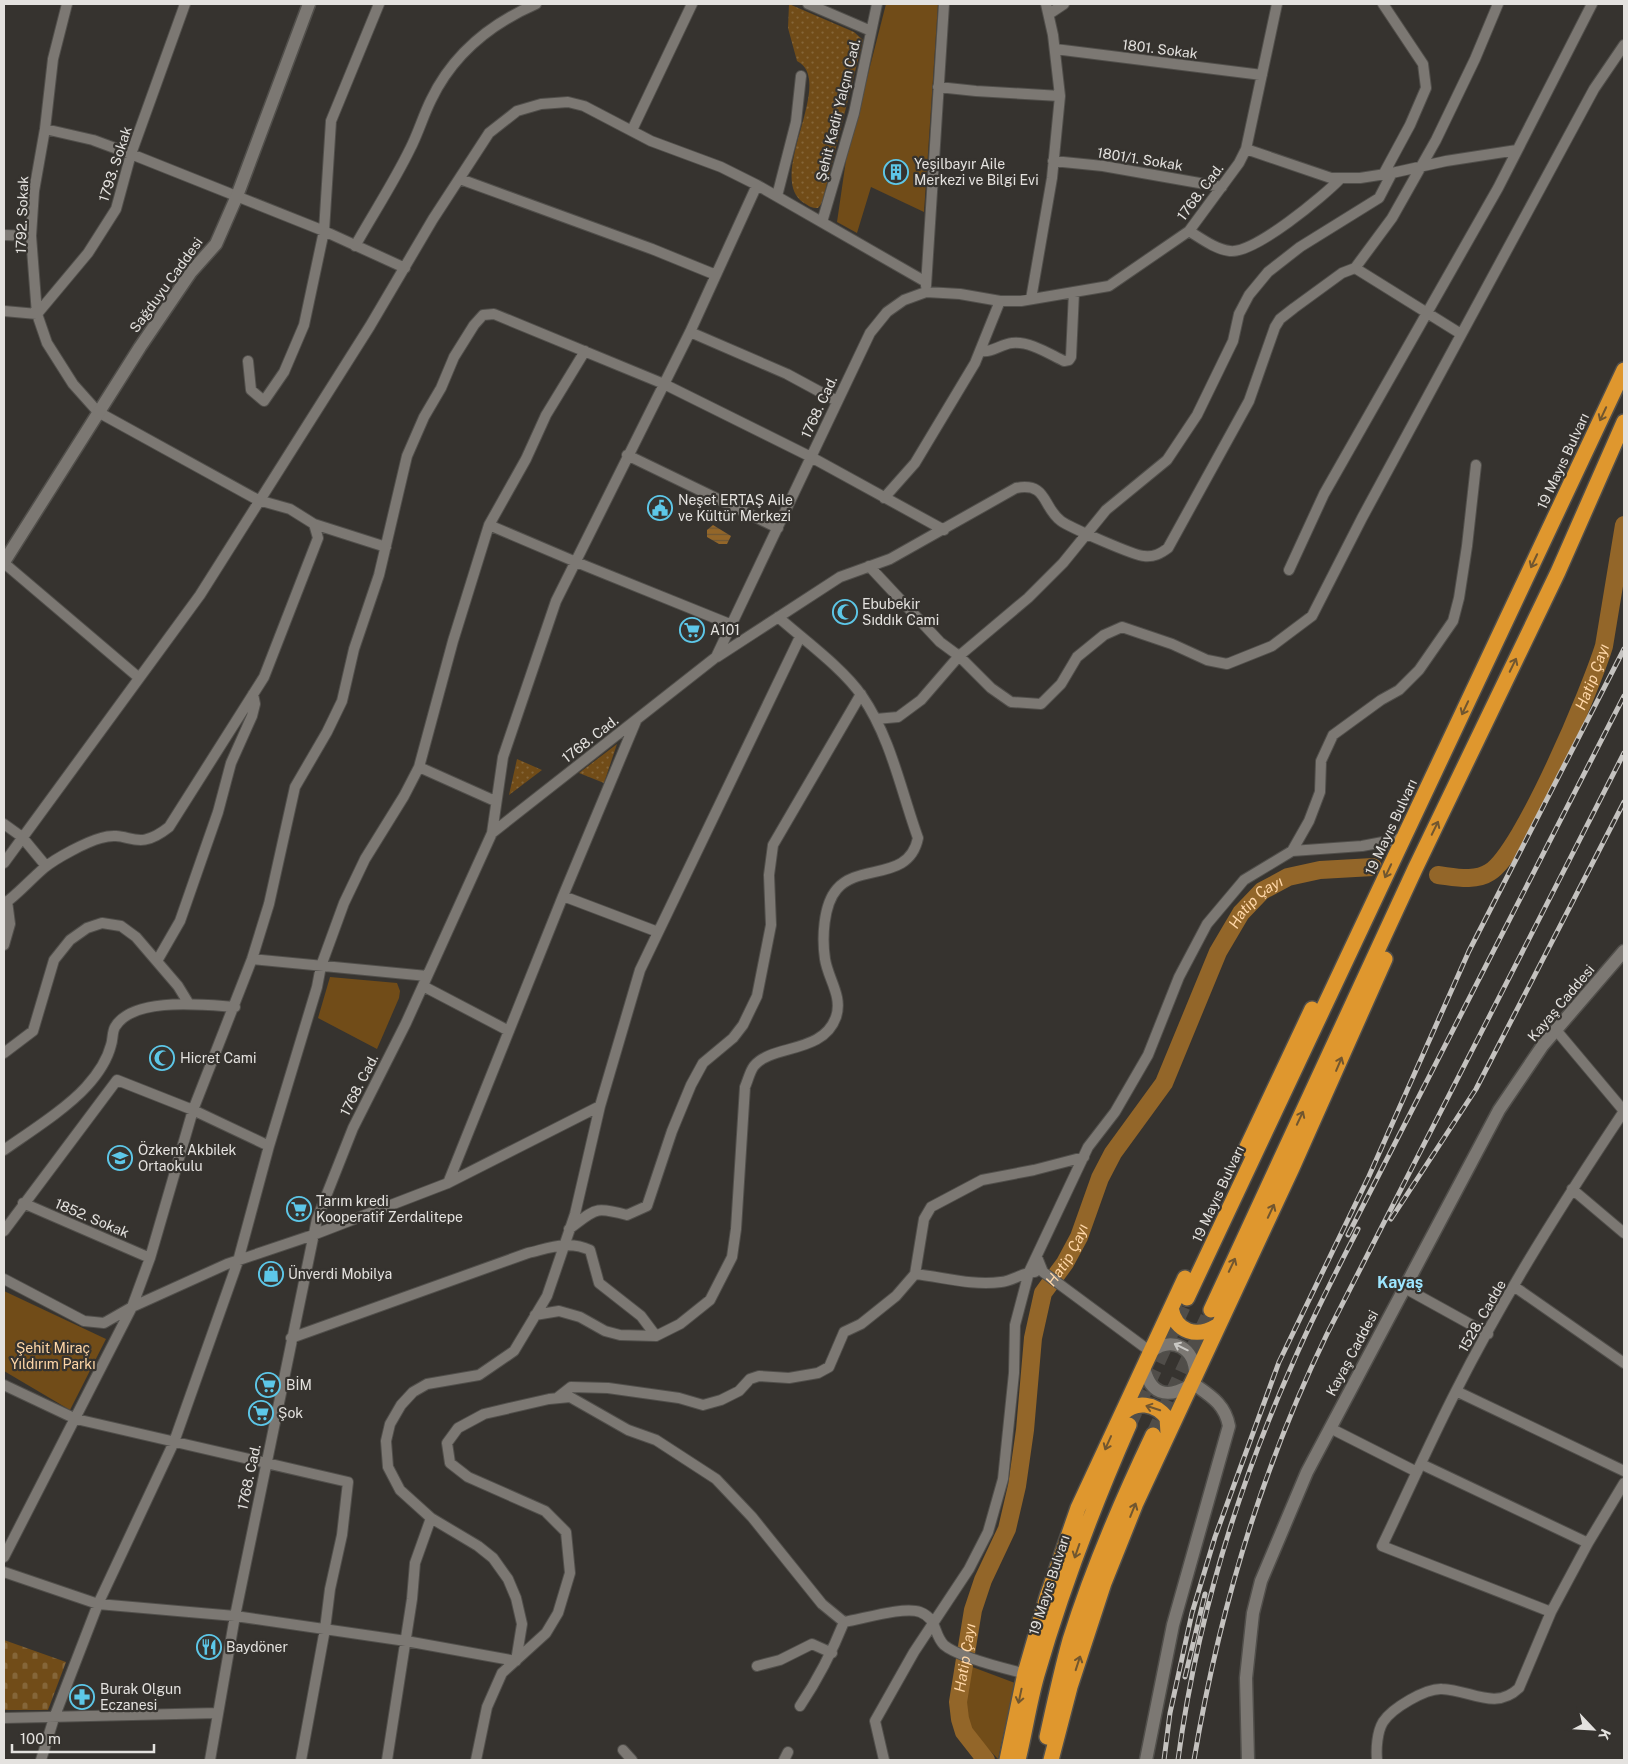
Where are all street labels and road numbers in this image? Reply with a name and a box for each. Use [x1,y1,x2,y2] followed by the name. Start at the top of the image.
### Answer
[1121,36,1199,62] street label: 1801. Sokak
[813,37,863,183] street label: Şehit Kadir Yalçın Cad.
[95,124,135,204] street label: 1793. Sokak
[1096,144,1184,174] street label: 1801/1. Sokak
[1174,161,1226,223] street label: 1768. Cad.
[13,176,31,254] street label: 1792. Sokak
[126,234,206,336] street label: Sağduyu Caddesi
[798,373,840,441] street label: 1768. Cad.
[1534,410,1592,512] street label: 19 Mayıs Bulvarı
[559,712,621,766] street label: 1768. Cad.
[1362,776,1420,878] street label: 19 Mayıs Bulvarı
[1524,962,1598,1044] street label: Kayaş Caddesi
[337,1052,381,1118] street label: 1768. Cad.
[1189,1143,1247,1245] street label: 19 Mayıs Bulvarı
[52,1195,132,1241] street label: 1852. Sokak
[1455,1277,1509,1355] street label: 1528. Cadde
[1323,1307,1381,1399] street label: Kayaş Caddesi
[234,1443,264,1511] street label: 1768. Cad.
[1025,1533,1073,1637] street label: 19 Mayıs Bulvarı

